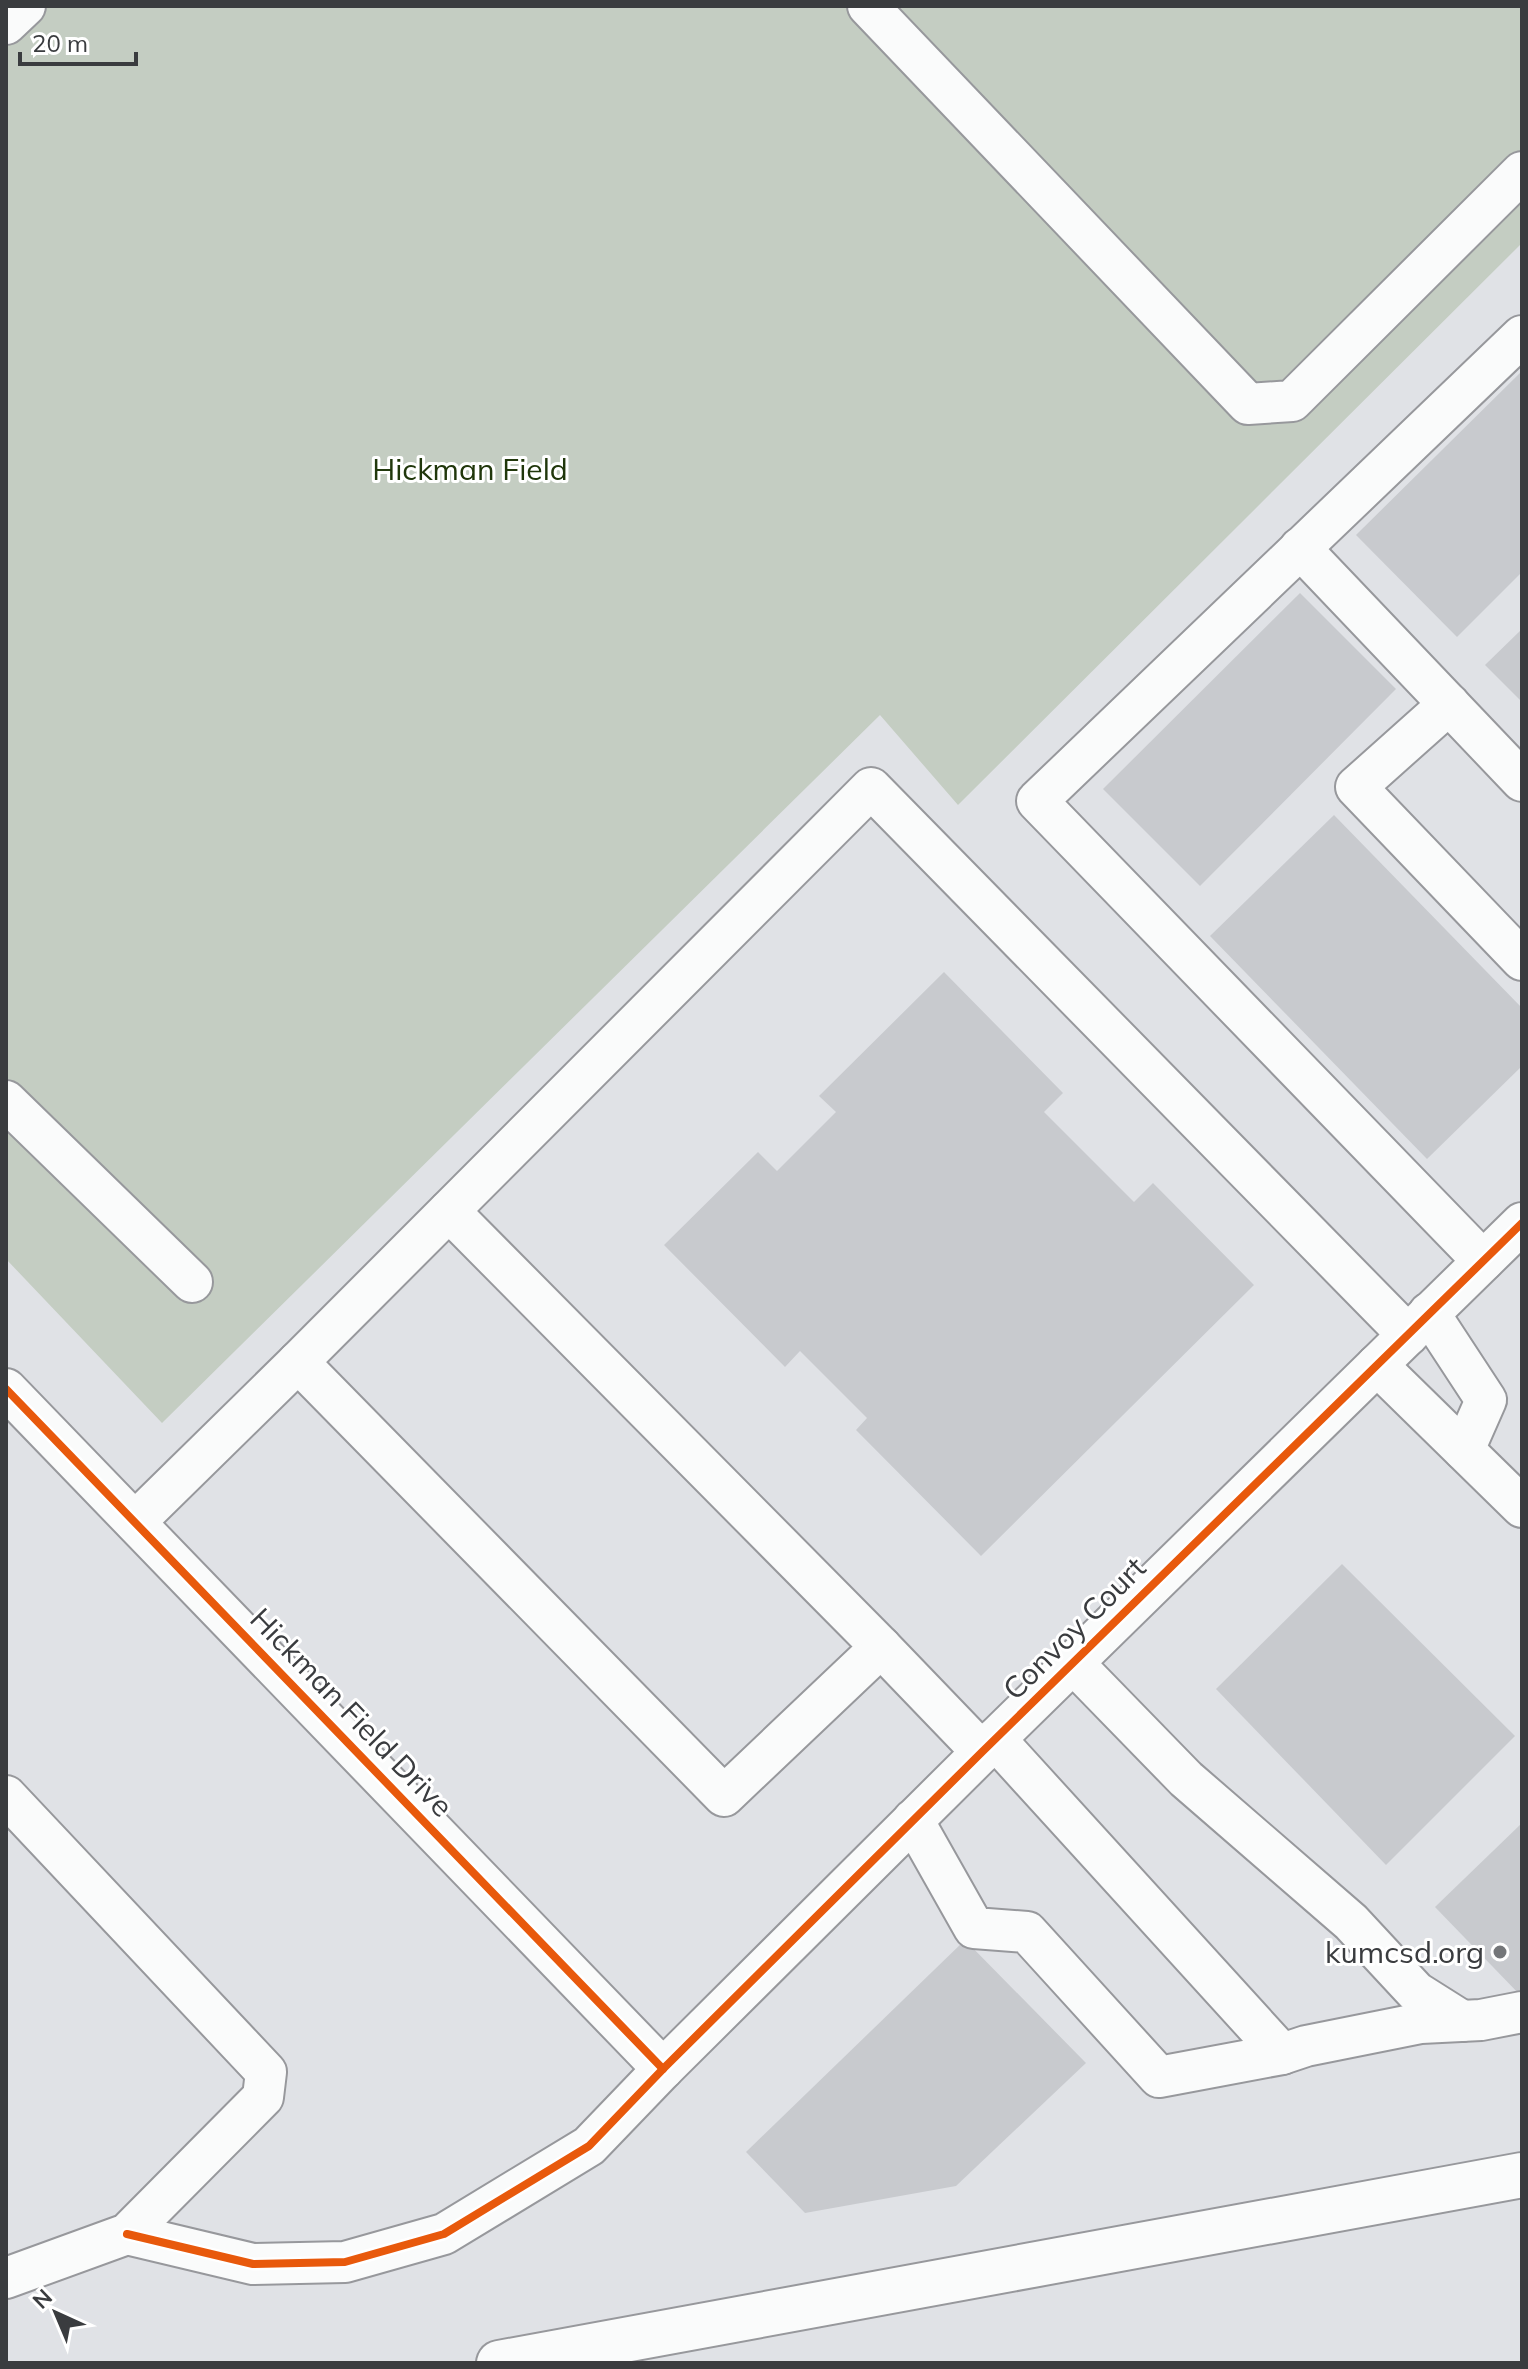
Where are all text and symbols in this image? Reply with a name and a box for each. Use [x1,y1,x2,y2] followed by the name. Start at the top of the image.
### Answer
[20,16,136,66] scale bar
[32,28,88,58] text: 20 m
[372,450,568,488] park label: Hickman Field
[995,1549,1153,1707] street label: Convoy Court
[242,1600,462,1824] street label: Hickman Field Drive
[1325,1933,1484,1971] place label: kumcsd.org
[1491,1943,1509,1961] marker: kumcsd.org
[16,2273,96,2353] north arrow
[26,2283,58,2314] text: N

